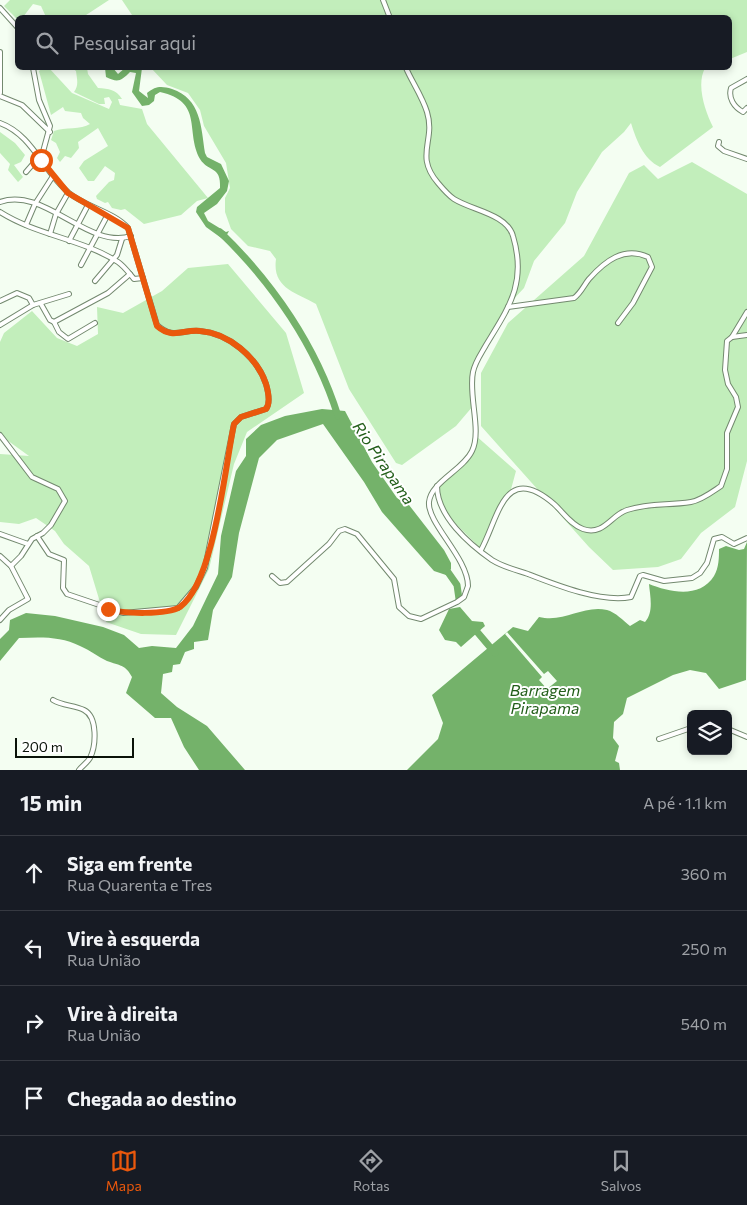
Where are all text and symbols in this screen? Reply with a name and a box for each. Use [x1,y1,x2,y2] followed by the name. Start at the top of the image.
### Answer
[15,15,732,70] search box
[33,29,61,57] icon: search
[73,31,196,54] text: Pesquisar aqui
[30,149,53,172] route start
[350,417,419,508] water label: Rio Pirapama
[97,598,120,621] route end
[510,680,580,717] water label: Barragem Pirapama
[687,710,732,755] map controls
[687,710,732,755] button: layers
[15,735,134,758] scale bar
[22,738,63,755] text: 200 m
[20,790,82,815] text: 15 min
[643,793,727,812] text: A pé · 1.1 km
[67,852,192,875] text: Siga em frente
[20,859,48,887] icon: ahead
[681,864,727,883] text: 360 m
[67,875,212,894] text: Rua Quarenta e Tres
[67,927,200,950] text: Vire à esquerda
[20,934,48,962] icon: left
[681,939,727,958] text: 250 m
[67,950,141,969] text: Rua União
[67,1002,178,1025] text: Vire à direita
[20,1009,48,1037] icon: right
[681,1014,727,1033] text: 540 m
[67,1025,141,1044] text: Rua União
[20,1084,48,1112] icon: arrive
[67,1087,237,1110] text: Chegada ao destino
[106,1147,142,1194] tab: Mapa
[353,1147,390,1194] tab: Rotas
[601,1147,641,1194] tab: Salvos

